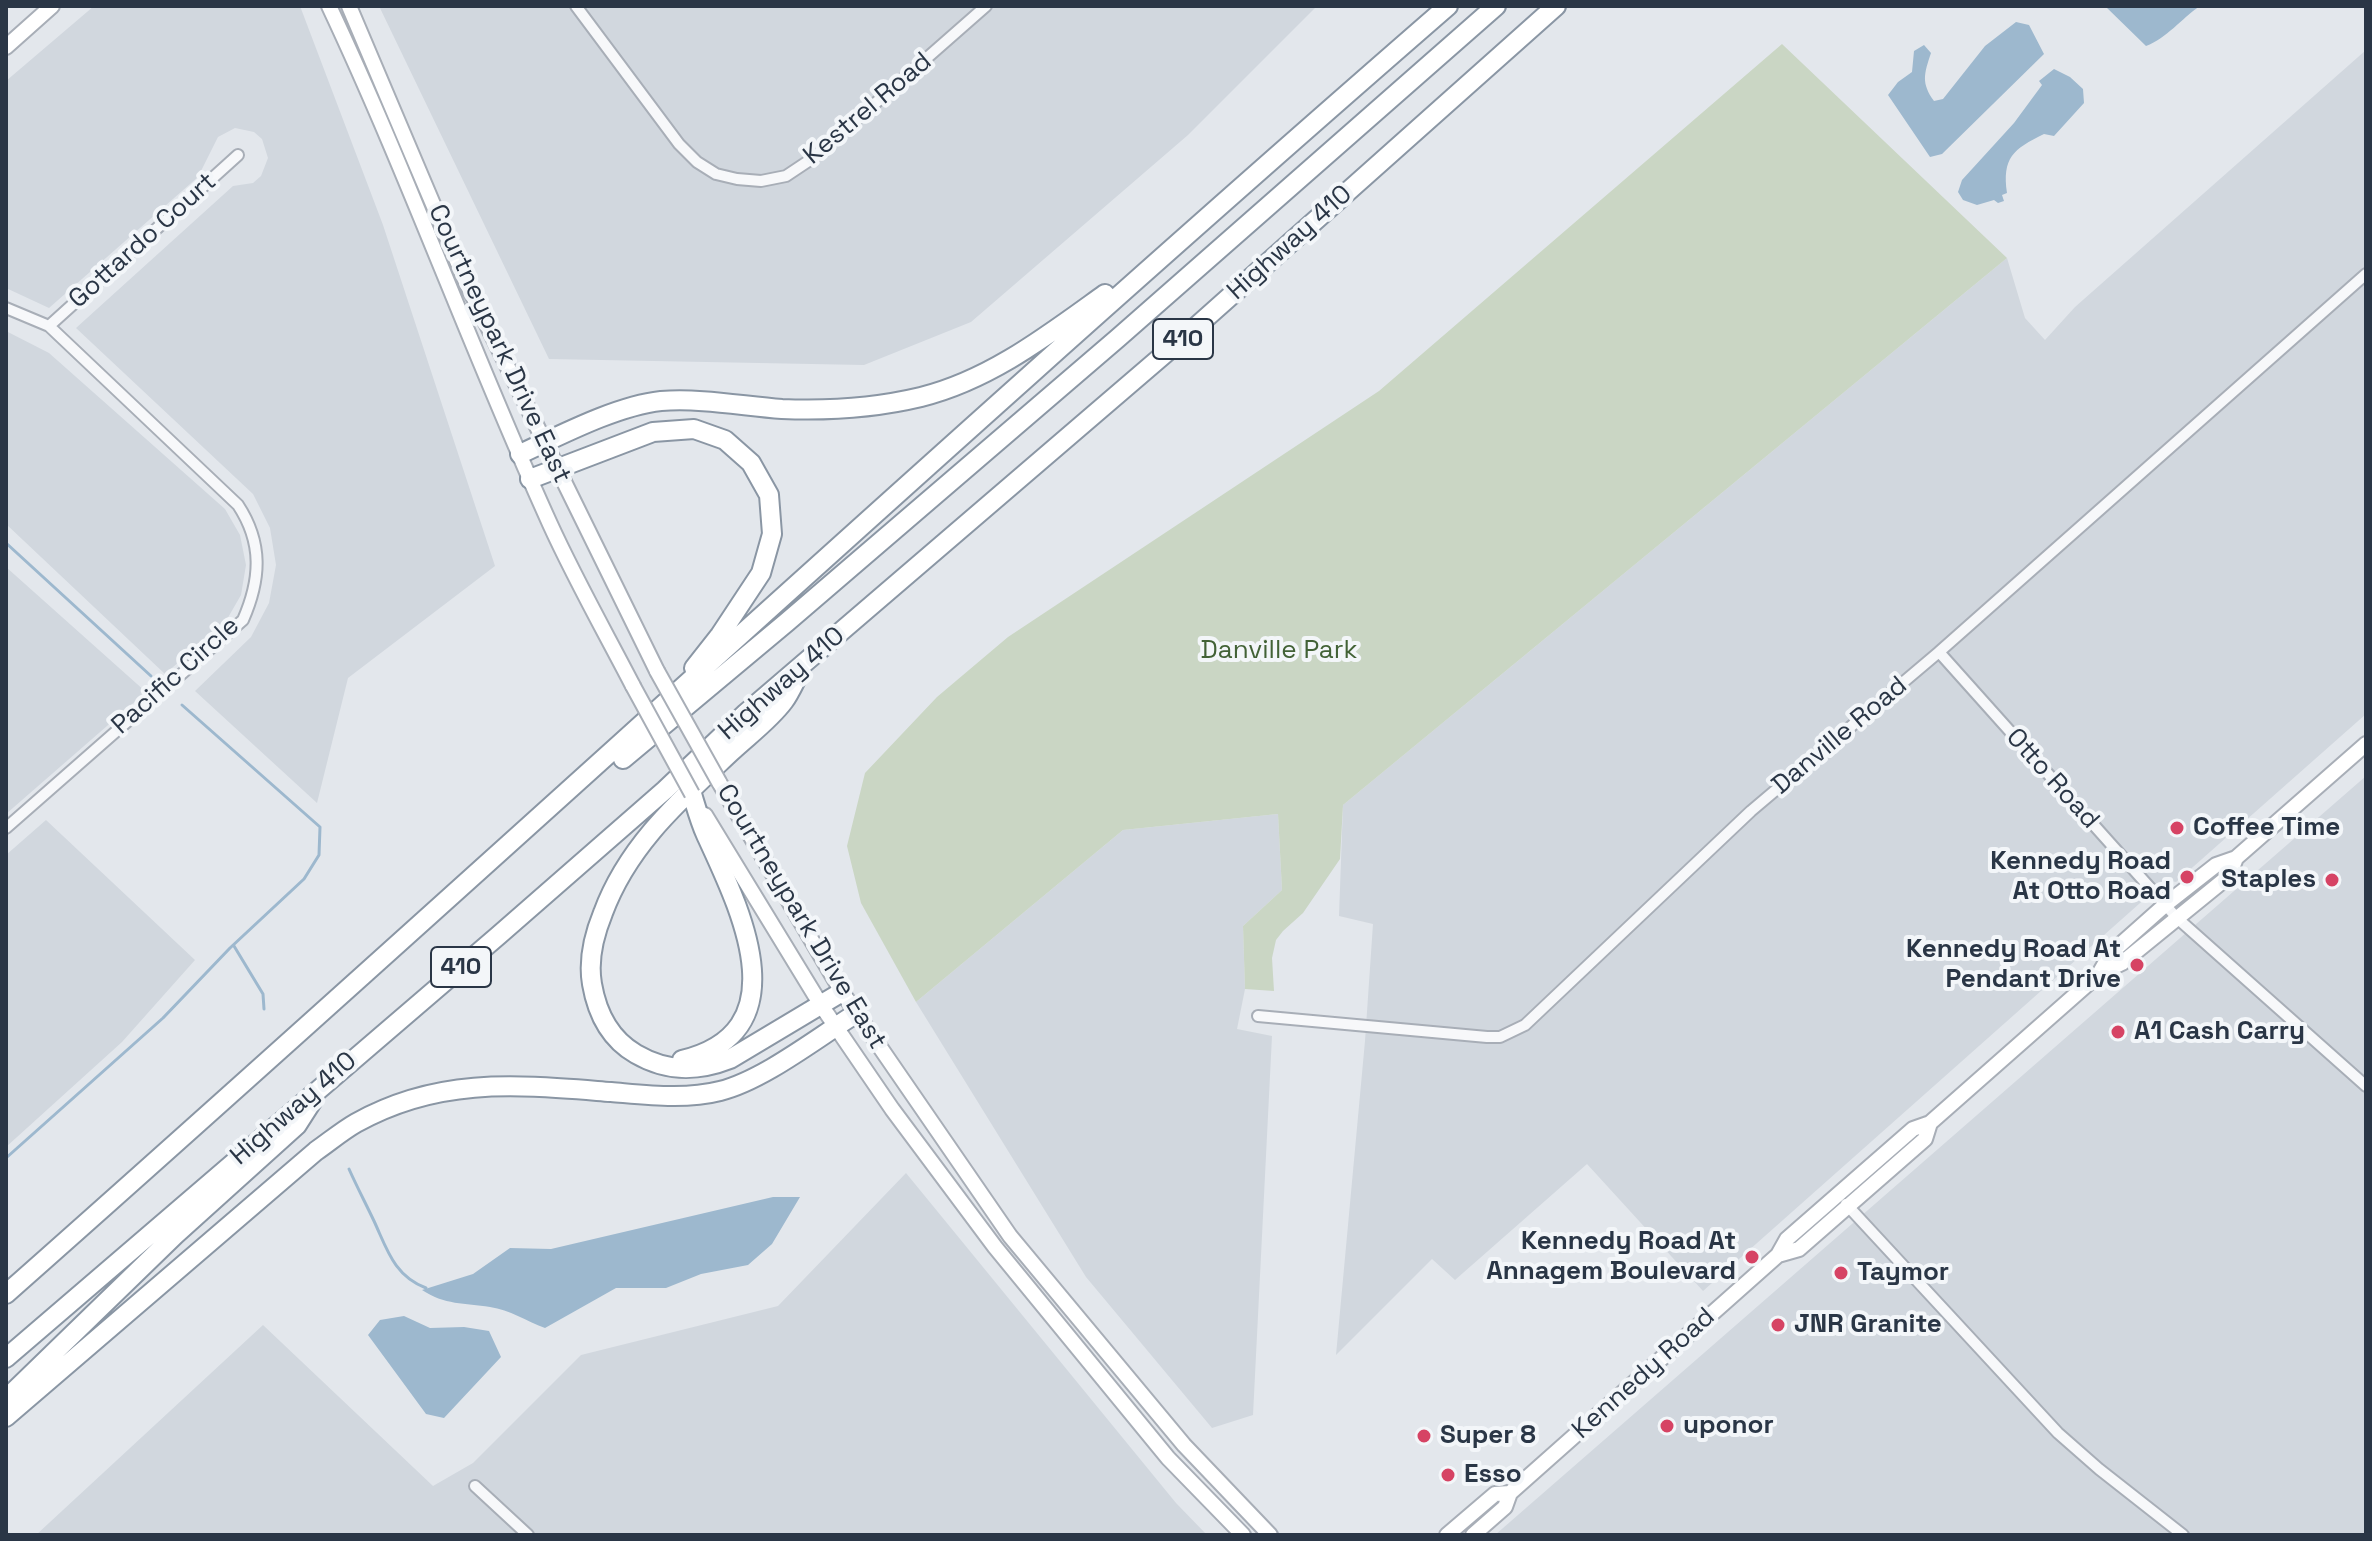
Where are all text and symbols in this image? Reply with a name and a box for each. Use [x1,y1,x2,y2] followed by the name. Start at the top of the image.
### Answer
[798,46,938,172] street label: Kestrel Road
[63,167,223,315] street label: Gottardo Court
[1221,179,1359,307] street label: Highway 410
[421,200,577,488] street label: Courtneypark Drive East
[1153,319,1213,359] road number: 410
[106,611,246,741] street label: Pacific Circle
[713,621,851,747] street label: Highway 410
[1201,635,1357,667] park label: Danville Park
[1766,670,1914,802] street label: Danville Road
[1999,722,2105,836] street label: Otto Road
[709,779,893,1055] street label: Courtneypark Drive East
[2193,812,2340,844] place label: Coffee Time
[2168,819,2186,837] marker: Coffee Time
[1990,846,2171,908] place label: Kennedy Road At Otto Road
[2221,864,2316,896] place label: Staples
[2178,868,2196,886] marker: Kennedy Road At Otto Road
[2323,871,2341,889] marker: Staples
[1906,934,2121,996] place label: Kennedy Road At Pendant Drive
[431,947,491,987] road number: 410
[2128,956,2146,974] marker: Kennedy Road At Pendant Drive
[2134,1016,2305,1048] place label: A1 Cash Carry
[2109,1023,2127,1041] marker: A1 Cash Carry
[225,1046,363,1172] street label: Highway 410
[1486,1226,1736,1288] place label: Kennedy Road At Annagem Boulevard
[1743,1248,1761,1266] marker: Kennedy Road At Annagem Boulevard
[1857,1257,1949,1289] place label: Taymor
[1832,1264,1850,1282] marker: Taymor
[1566,1302,1722,1446] street label: Kennedy Road
[1794,1309,1942,1341] place label: JNR Granite
[1769,1316,1787,1334] marker: JNR Granite
[1683,1410,1774,1442] place label: uponor
[1658,1417,1676,1435] marker: uponor
[1440,1420,1536,1452] place label: Super 8
[1415,1427,1433,1445] marker: Super 8
[1464,1459,1522,1491] place label: Esso
[1439,1466,1457,1484] marker: Esso

